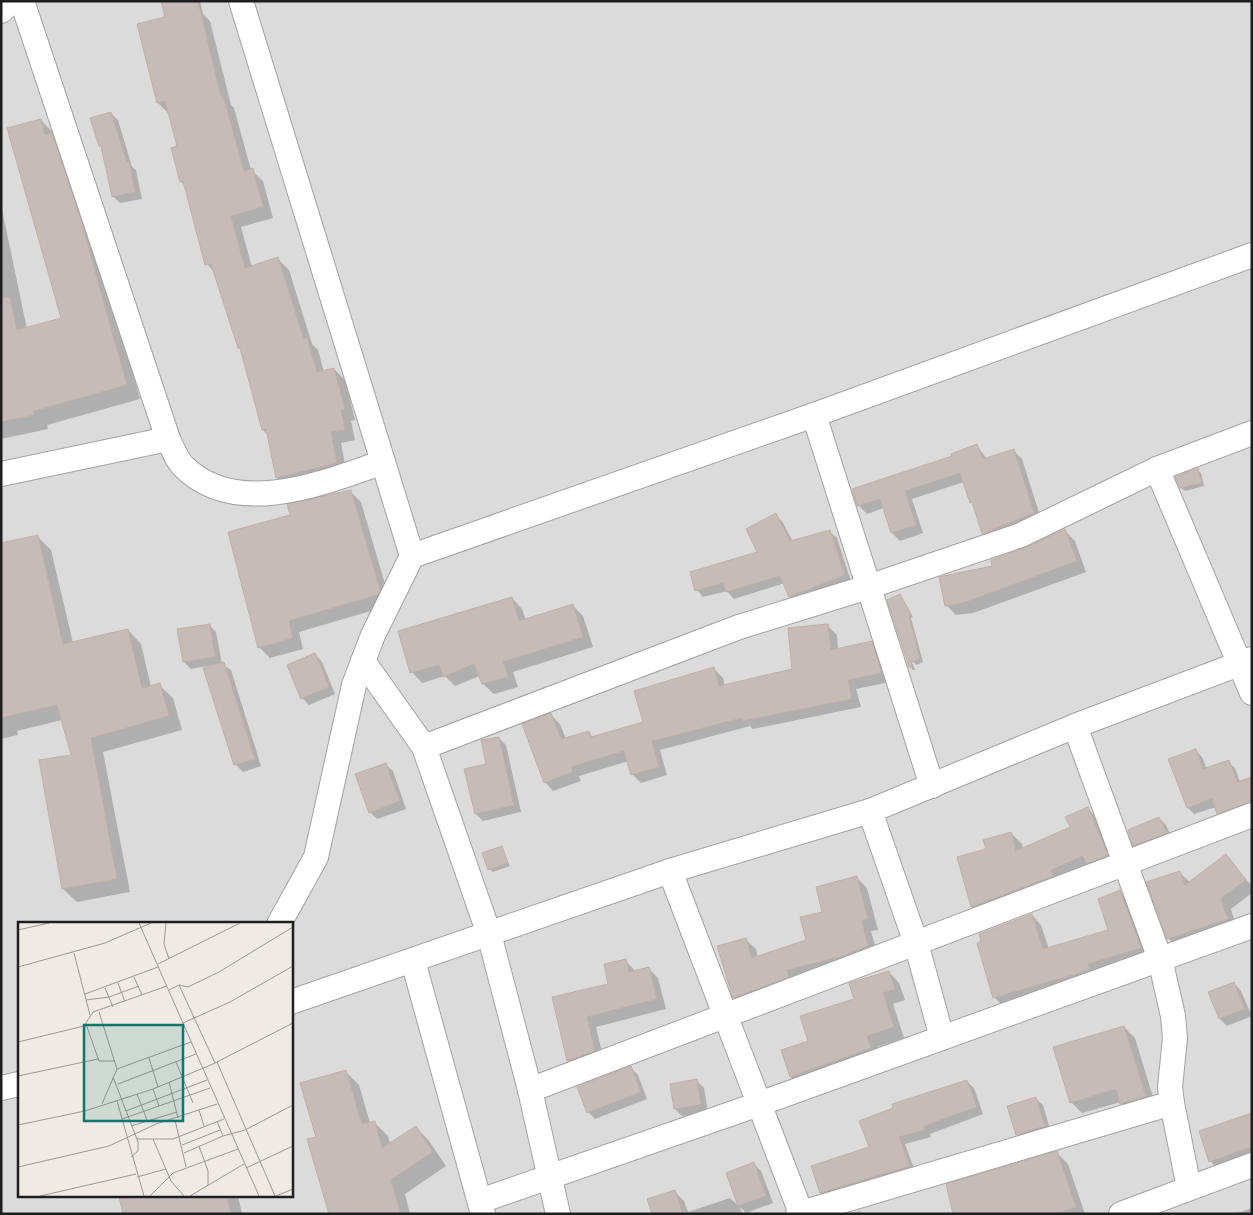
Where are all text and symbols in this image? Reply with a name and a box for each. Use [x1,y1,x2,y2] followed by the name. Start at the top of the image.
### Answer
[18,922,292,1198] inset map

